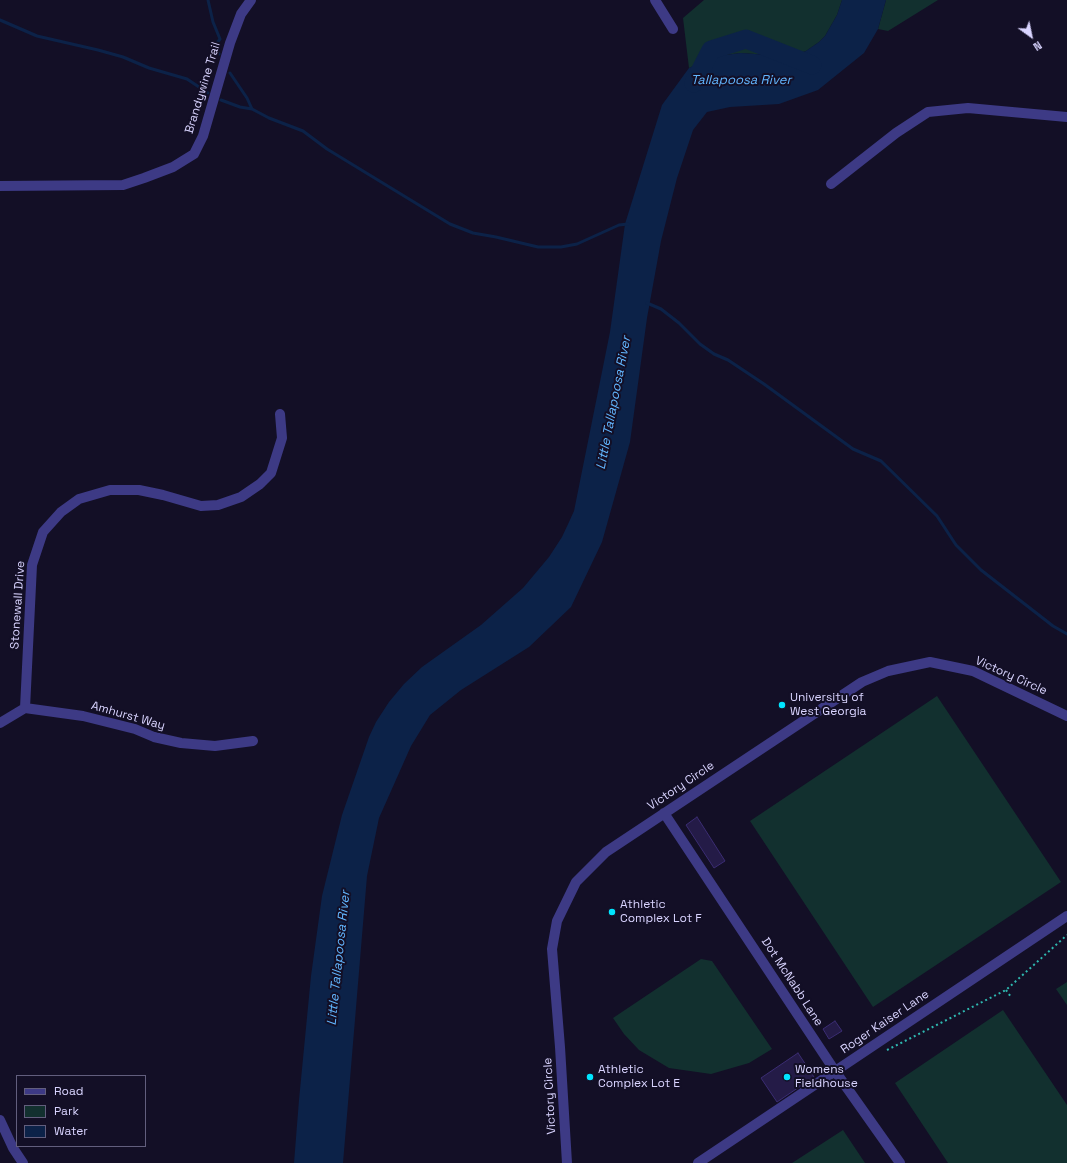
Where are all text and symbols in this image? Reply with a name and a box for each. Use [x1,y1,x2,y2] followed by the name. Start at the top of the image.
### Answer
[1011,16,1051,56] north arrow
[1031,38,1044,54] text: N
[182,41,224,135] street label: Brandywine Trail
[691,72,791,88] water label: Tallapoosa River
[593,335,635,471] water label: Little Tallapoosa River
[8,560,28,650] street label: Stonewall Drive
[973,654,1049,698] street label: Victory Circle
[790,691,867,719] place label: University of West Georgia
[89,699,167,733] street label: Amhurst Way
[777,700,787,710] marker: University of West Georgia
[645,758,717,814] street label: Victory Circle
[324,890,354,1026] water label: Little Tallapoosa River
[620,898,702,926] place label: Athletic Complex Lot F
[607,907,617,917] marker: Athletic Complex Lot F
[758,935,826,1029] street label: Dot McNabb Lane
[838,987,932,1057] street label: Roger Kaiser Lane
[541,1057,559,1135] street label: Victory Circle
[598,1063,680,1091] place label: Athletic Complex Lot E
[795,1063,858,1091] place label: Womens Fieldhouse
[585,1072,595,1082] marker: Athletic Complex Lot E
[782,1072,792,1082] marker: Womens Fieldhouse
[16,1075,146,1147] legend
[54,1083,83,1099] text: Road
[54,1103,79,1119] text: Park
[54,1123,88,1139] text: Water

